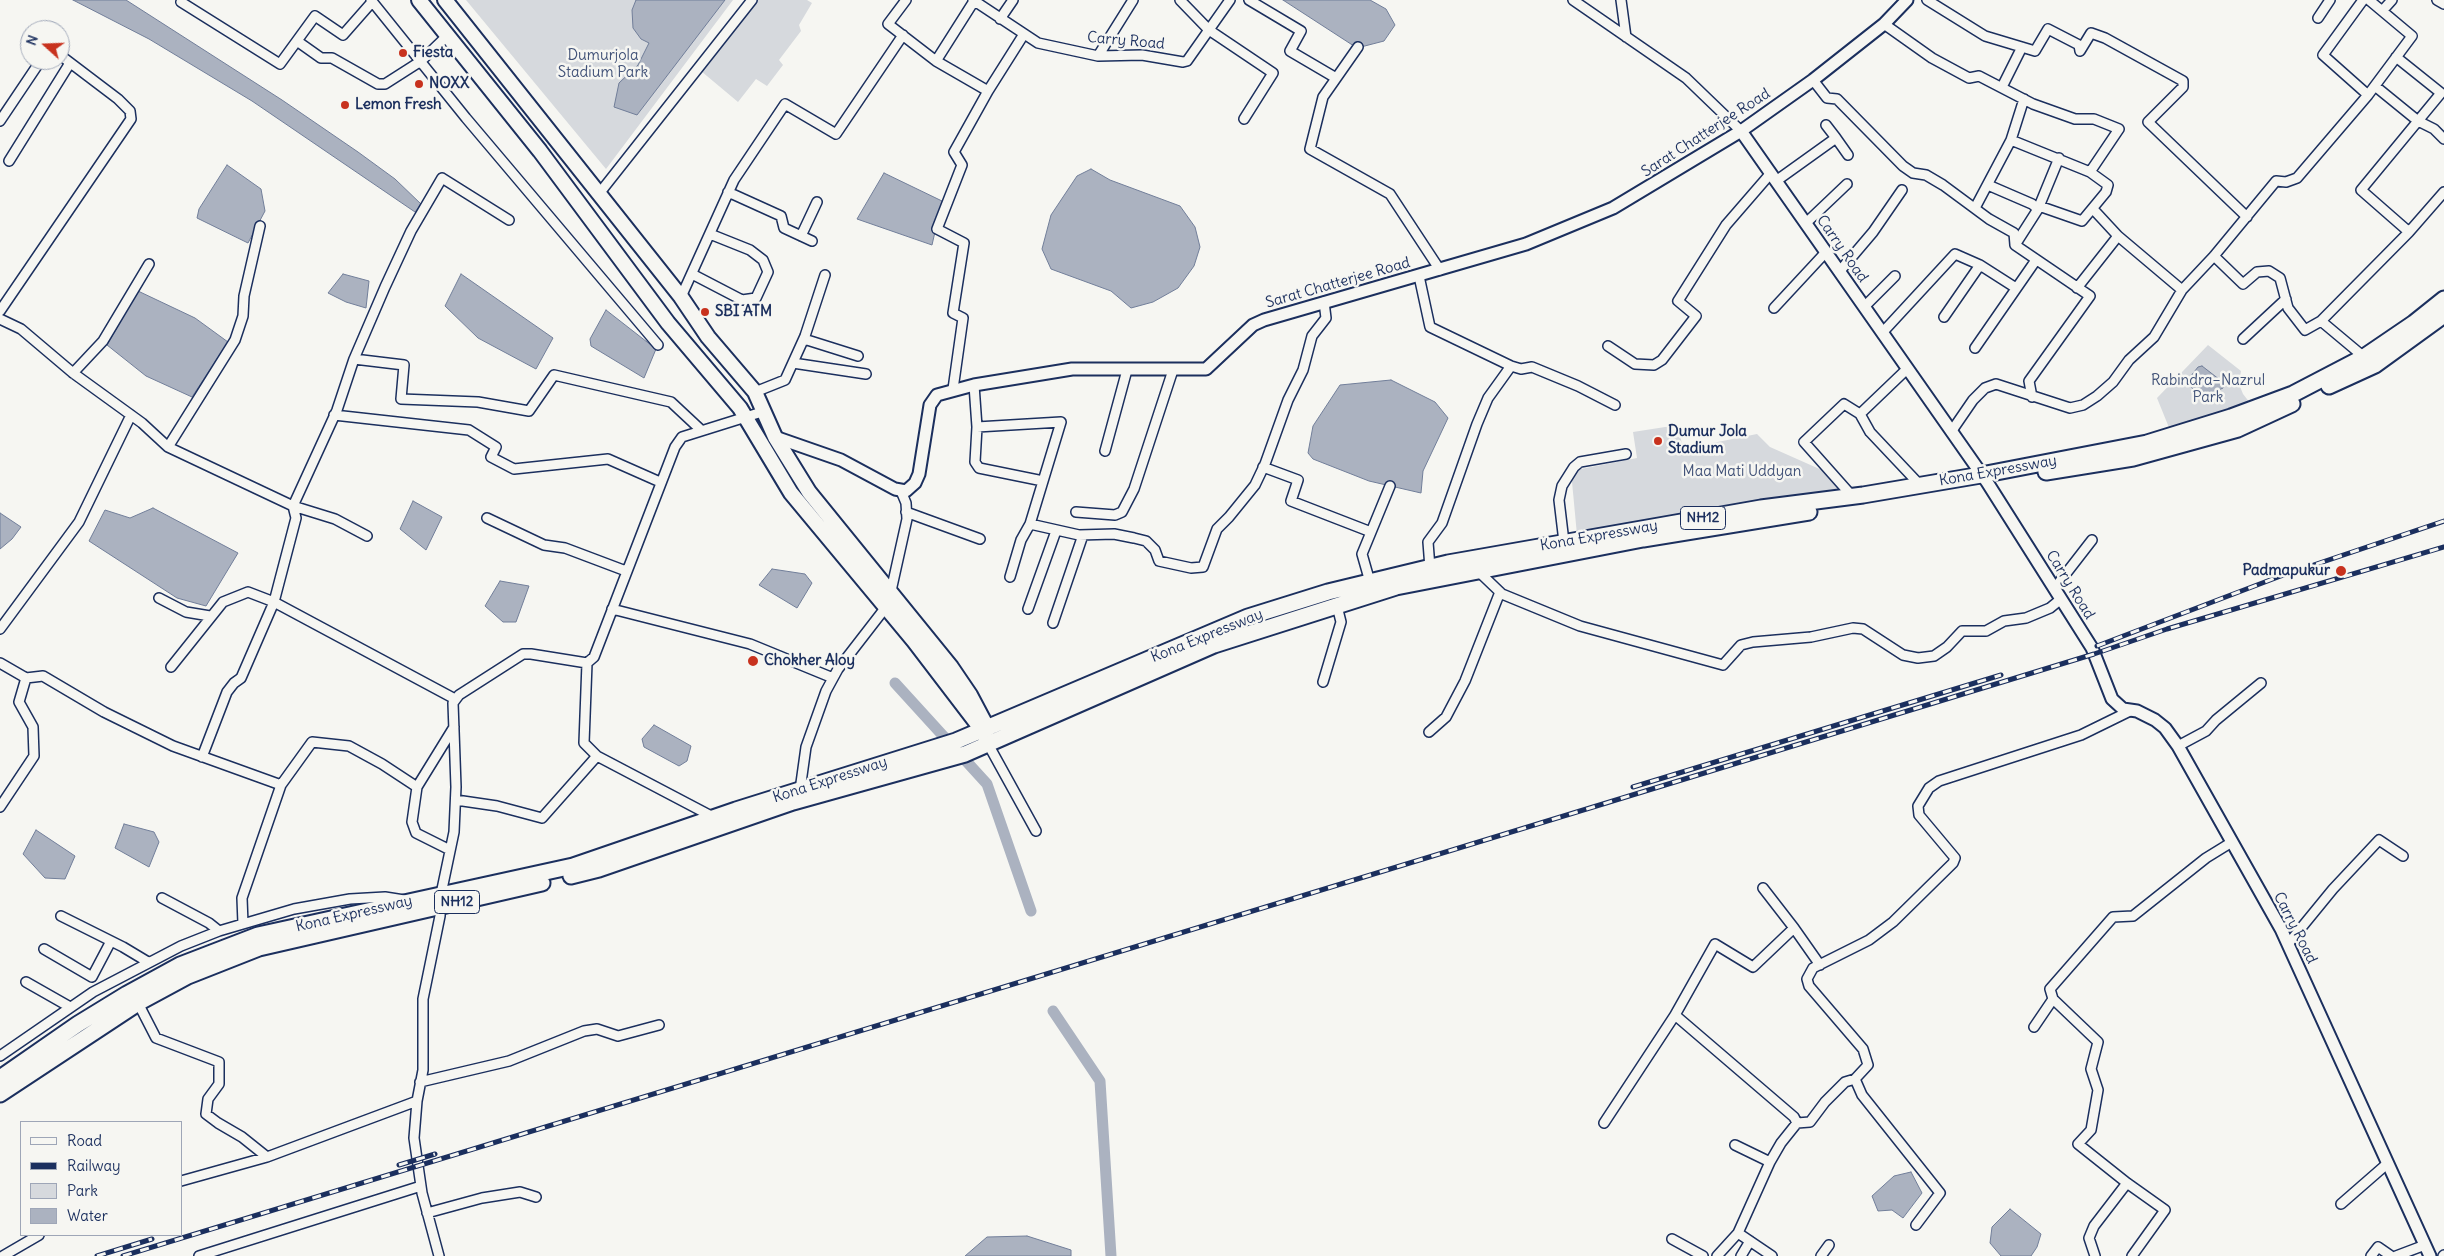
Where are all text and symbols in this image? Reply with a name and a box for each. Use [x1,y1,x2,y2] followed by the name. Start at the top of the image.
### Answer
[20,20,70,70] north arrow
[1086,29,1166,53] street label: Carry Road
[22,33,42,48] text: N
[413,44,453,62] place label: Fiesta
[397,47,409,59] marker: Fiesta
[558,47,648,82] park label: Dumurjola Stadium Park
[429,75,469,93] place label: NOXX
[413,78,425,90] marker: NOXX
[1638,85,1774,181] street label: Sarat Chatterjee Road
[355,96,442,114] place label: Lemon Fresh
[339,99,351,111] marker: Lemon Fresh
[1812,212,1872,286] street label: Carry Road
[1264,254,1412,312] street label: Sarat Chatterjee Road
[715,303,772,321] place label: SBI ATM
[699,306,711,318] marker: SBI ATM
[2151,372,2265,407] park label: Rabindra–Nazrul Park
[1668,423,1747,458] place label: Dumur Jola Stadium
[1652,435,1664,447] marker: Dumur Jola Stadium
[1938,452,2058,490] street label: Kona Expressway
[1683,463,1801,481] park label: Maa Mati Uddyan
[1680,506,1726,530] road number: NH12
[1539,517,1659,555] street label: Kona Expressway
[2042,547,2098,623] street label: Carry Road
[2242,562,2330,580] place label: Padmapukur
[2334,564,2348,578] marker: Padmapukur
[1148,605,1266,667] street label: Kona Expressway
[764,652,855,670] place label: Chokher Aloy
[746,654,760,668] marker: Chokher Aloy
[771,753,889,807] street label: Kona Expressway
[2269,889,2321,967] street label: Carry Road
[434,890,480,914] road number: NH12
[294,892,414,936] street label: Kona Expressway
[20,1121,182,1236] legend
[67,1131,102,1150] text: Road
[67,1156,121,1175] text: Railway
[67,1181,98,1200] text: Park
[67,1206,108,1225] text: Water

